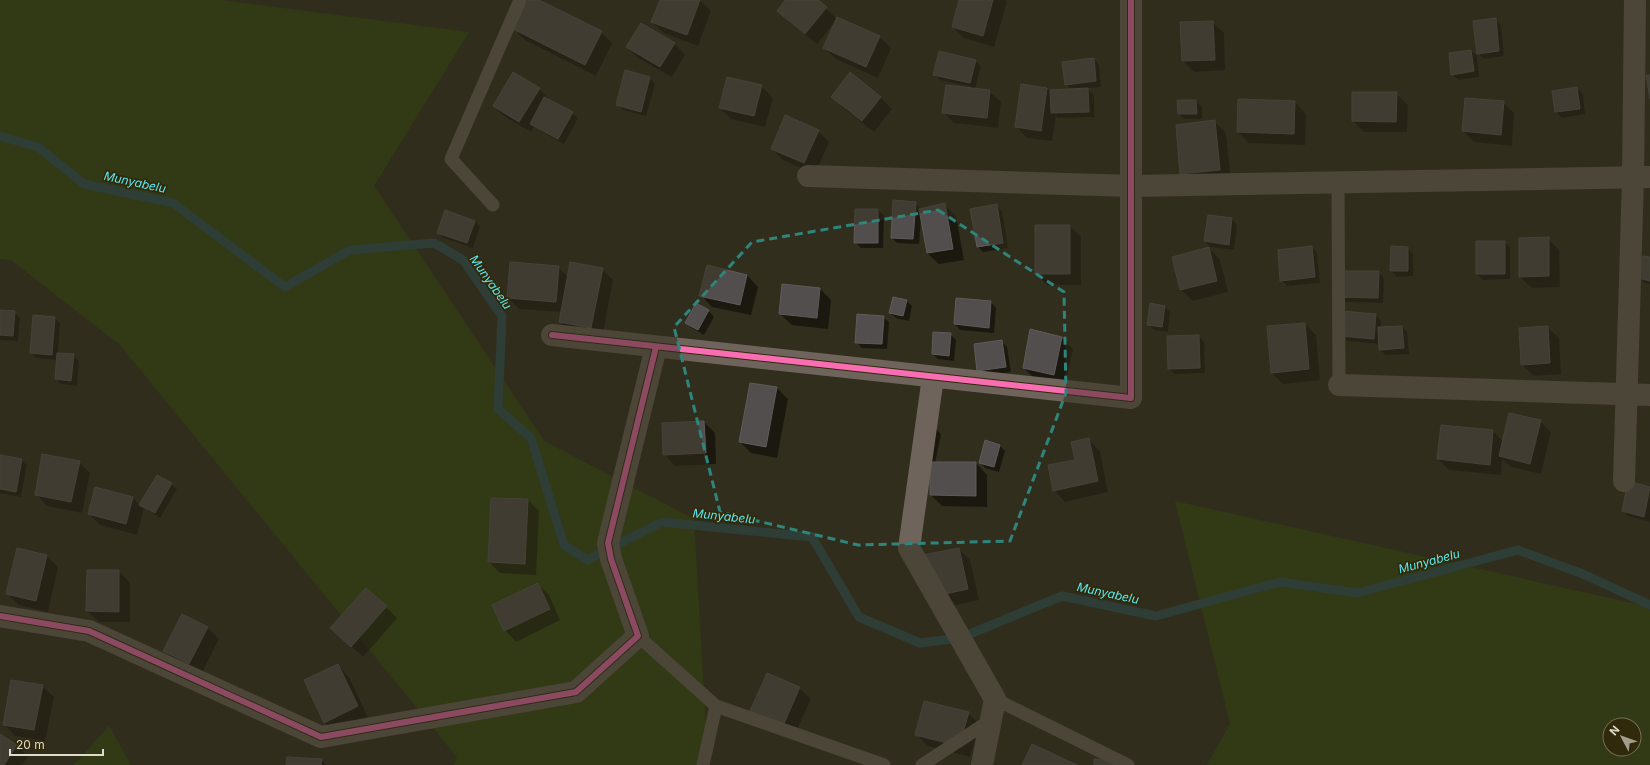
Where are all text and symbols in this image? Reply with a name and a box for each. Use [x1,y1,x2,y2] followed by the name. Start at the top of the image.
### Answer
[103,168,167,196] water label: Munyabelu
[467,252,515,312] water label: Munyabelu
[692,505,756,527] water label: Munyabelu
[1397,546,1461,576] water label: Munyabelu
[1076,579,1140,607] water label: Munyabelu
[1602,717,1642,757] north arrow
[1606,723,1622,738] text: N
[10,731,103,757] scale bar
[16,737,45,752] text: 20 m

